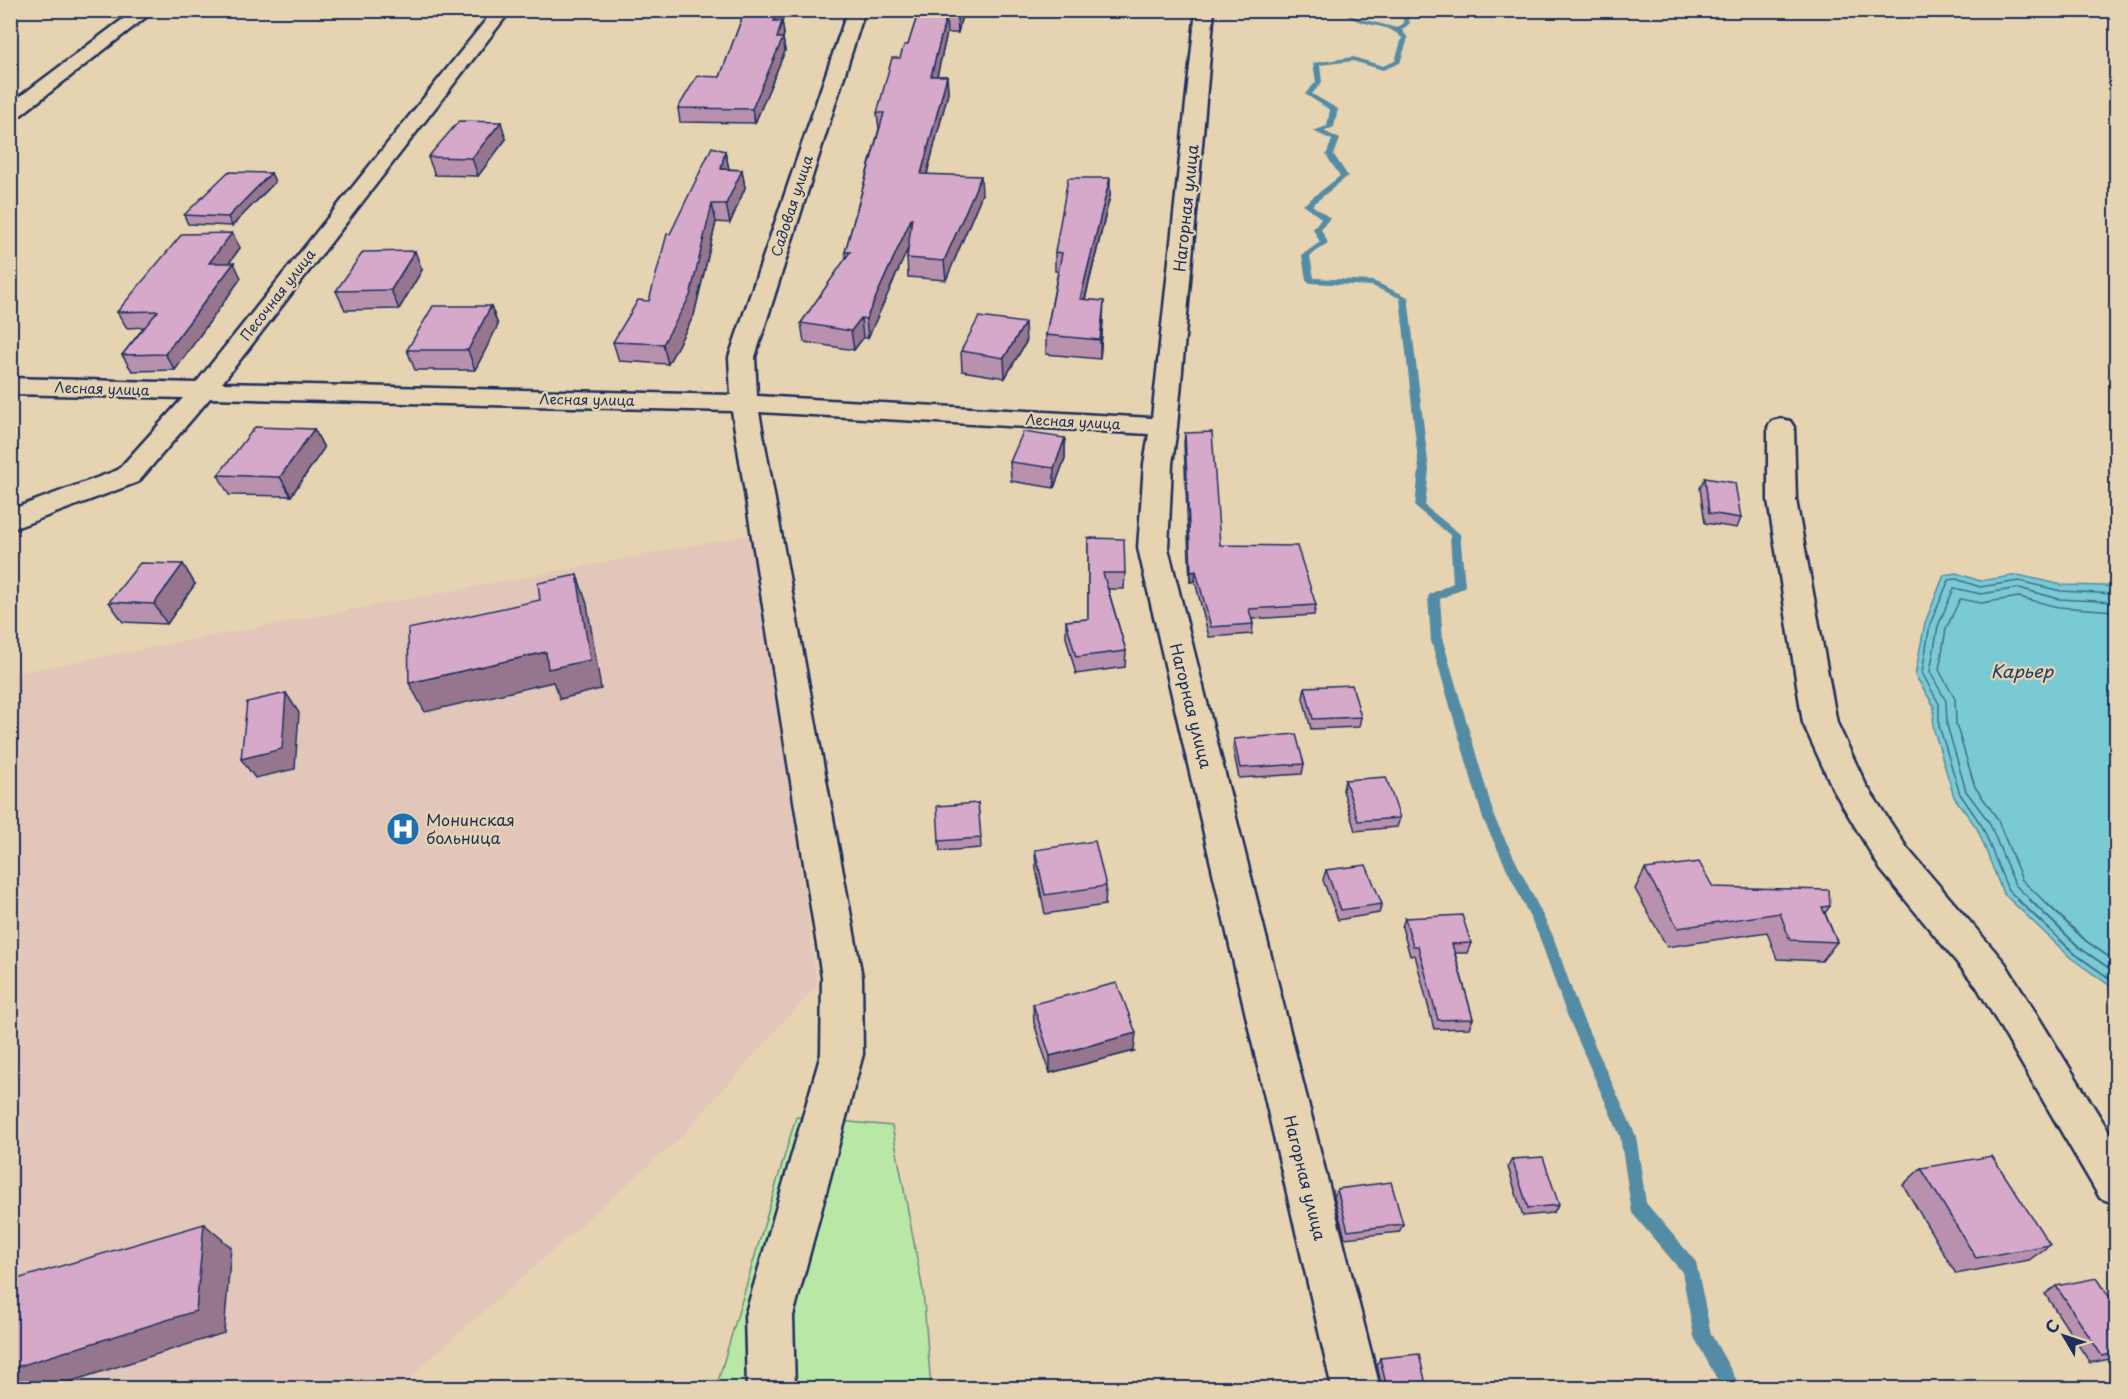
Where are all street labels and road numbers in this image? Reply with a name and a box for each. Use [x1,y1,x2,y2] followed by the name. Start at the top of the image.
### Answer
[1166,143,1204,273] street label: Нагорная улица
[765,152,818,259] street label: Садовая улица
[235,244,320,345] street label: Песочная улица
[54,376,150,401] street label: Лесная улица
[539,388,635,411] street label: Лесная улица
[1025,409,1121,434] street label: Лесная улица
[1165,641,1219,771] street label: Нагорная улица
[1279,1113,1333,1243] street label: Нагорная улица

